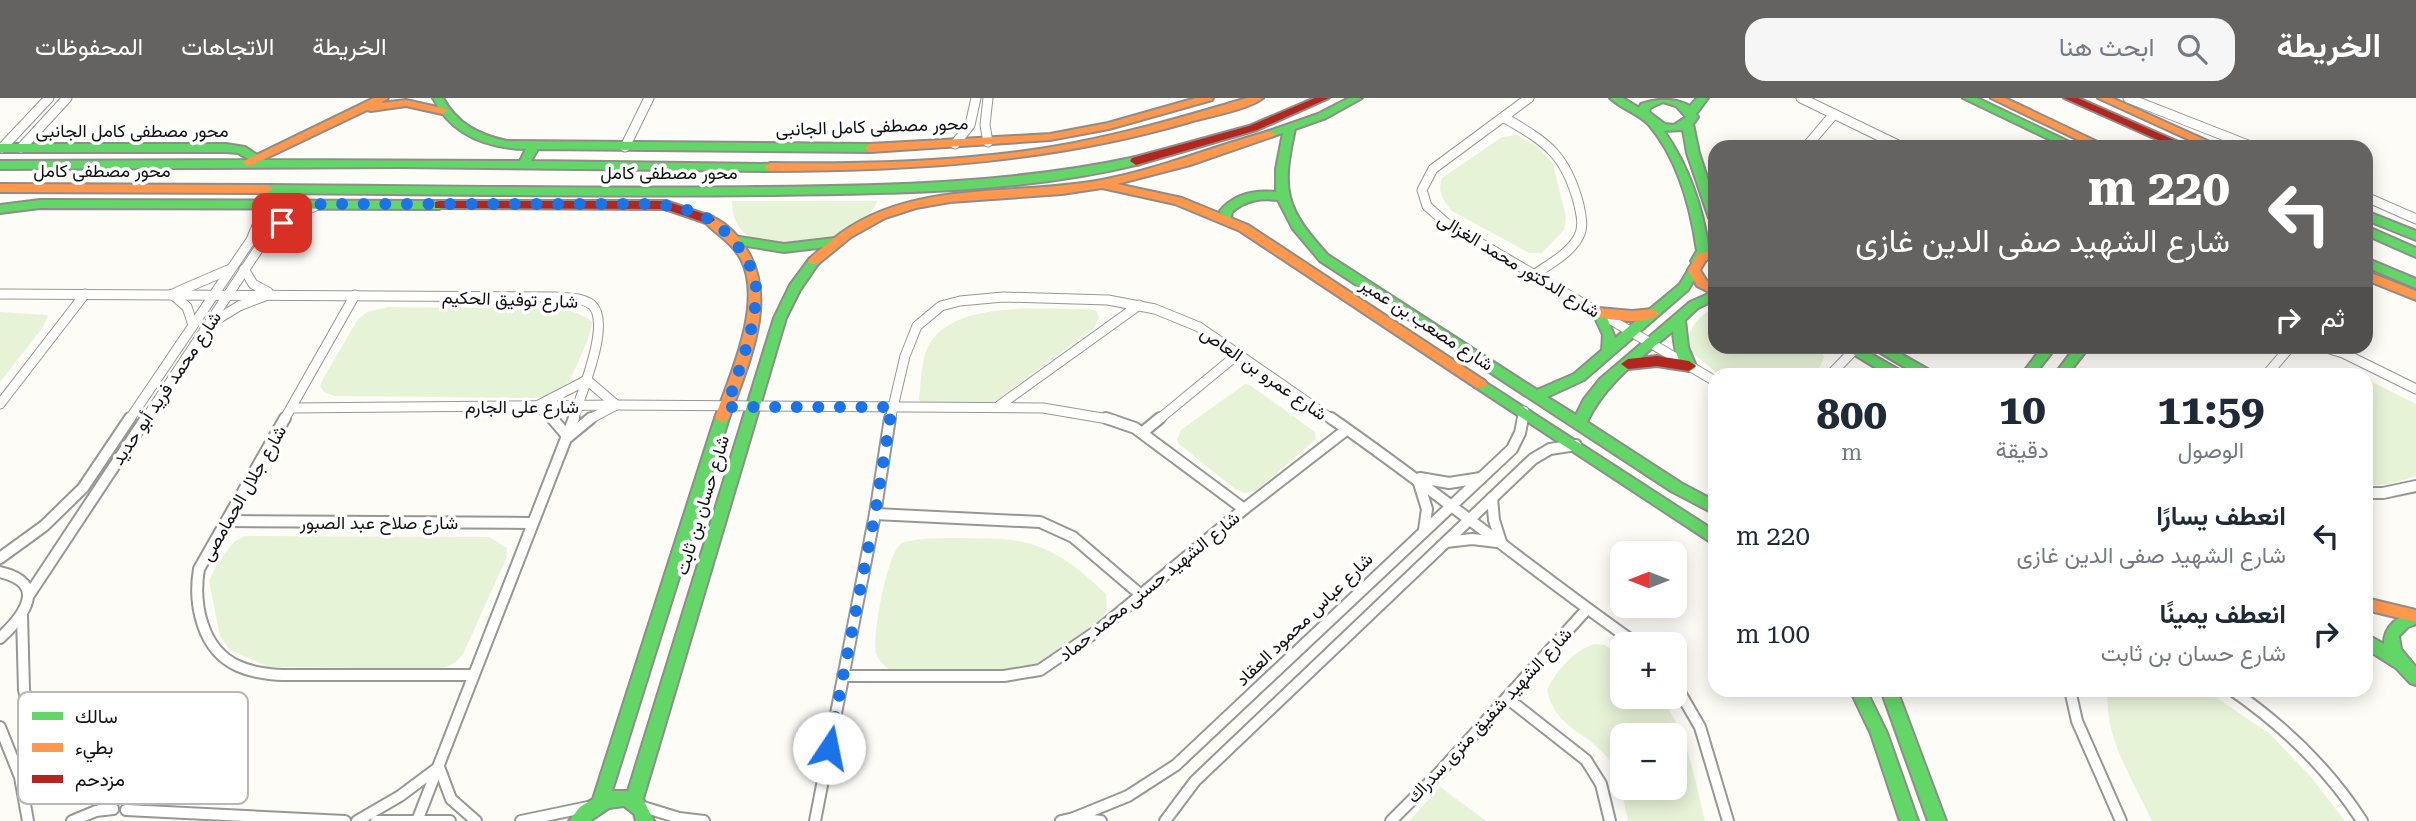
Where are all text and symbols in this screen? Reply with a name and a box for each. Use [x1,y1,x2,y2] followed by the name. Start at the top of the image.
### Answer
[1745,18,2235,81] search box
[2277,26,2381,65] text: الخريطة
[2173,30,2211,68] icon: search
[2059,32,2155,62] text: ابحث هنا
[35,33,143,61] text: المحفوظات
[181,33,274,61] text: الاتجاهات
[312,33,387,61] text: الخريطة
[775,112,969,141] street label: محور مصطفى كامل الجانبى
[36,120,228,142] street label: محور مصطفى كامل الجانبى
[33,160,171,182] street label: محور مصطفى كامل
[2088,160,2230,217] text: 220 m
[600,162,738,184] street label: محور مصطفى كامل
[2254,168,2345,259] icon: left
[252,193,312,253] pin
[263,204,301,242] icon: arrive
[1433,208,1604,323] street label: شارع الدكتور محمد الغزالى
[1855,222,2230,260] text: شارع الشهيد صفى الدين غازى
[1355,273,1497,376] street label: شارع مصعب بن عمير
[441,286,578,314] street label: شارع توفيق الحكيم
[2269,301,2307,339] icon: right
[2321,303,2345,333] text: ثم
[107,307,227,470] street label: شارع محمد فريد أبو حديد
[1196,322,1331,426] street label: شارع عمرو بن العاص
[1999,385,2046,434] text: 10
[2157,385,2265,434] text: 11:59
[1817,390,1887,439] text: 800
[465,396,579,419] street label: شارع على الجارم
[196,421,292,566] street label: شارع جلال الحمامصى
[671,433,735,578] street label: شارع حسان بن ثابت
[1996,437,2049,464] text: دقيقة
[2178,437,2244,464] text: الوصول
[1841,439,1862,466] text: m
[2156,501,2286,531] text: انعطف يسارًا
[1054,507,1245,667] street label: شارع الشهيد حسنى محمد حماد
[299,512,458,535] street label: شارع صلاح عبد الصبور
[2307,517,2345,555] icon: left
[1736,521,1810,551] text: 220 m
[1610,541,1687,618] north arrow
[1610,541,1687,800] map controls
[2017,542,2286,569] text: شارع الشهيد صفى الدين غازى
[1231,548,1378,691] street label: شارع عباس محمود العقاد
[2160,599,2286,629] text: انعطف يمينًا
[2307,615,2345,653] icon: right
[1736,619,1810,649] text: 100 m
[1402,623,1577,808] street label: شارع الشهيد شفيق مترى سدراك
[1610,632,1687,709] button: +
[2101,640,2286,667] text: شارع حسان بن ثابت
[18,692,248,804] legend
[75,705,118,728] text: سالك
[792,711,866,785] position arrow
[1610,723,1687,800] button: −
[75,736,113,763] text: بطيء
[75,768,125,792] text: مزدحم

